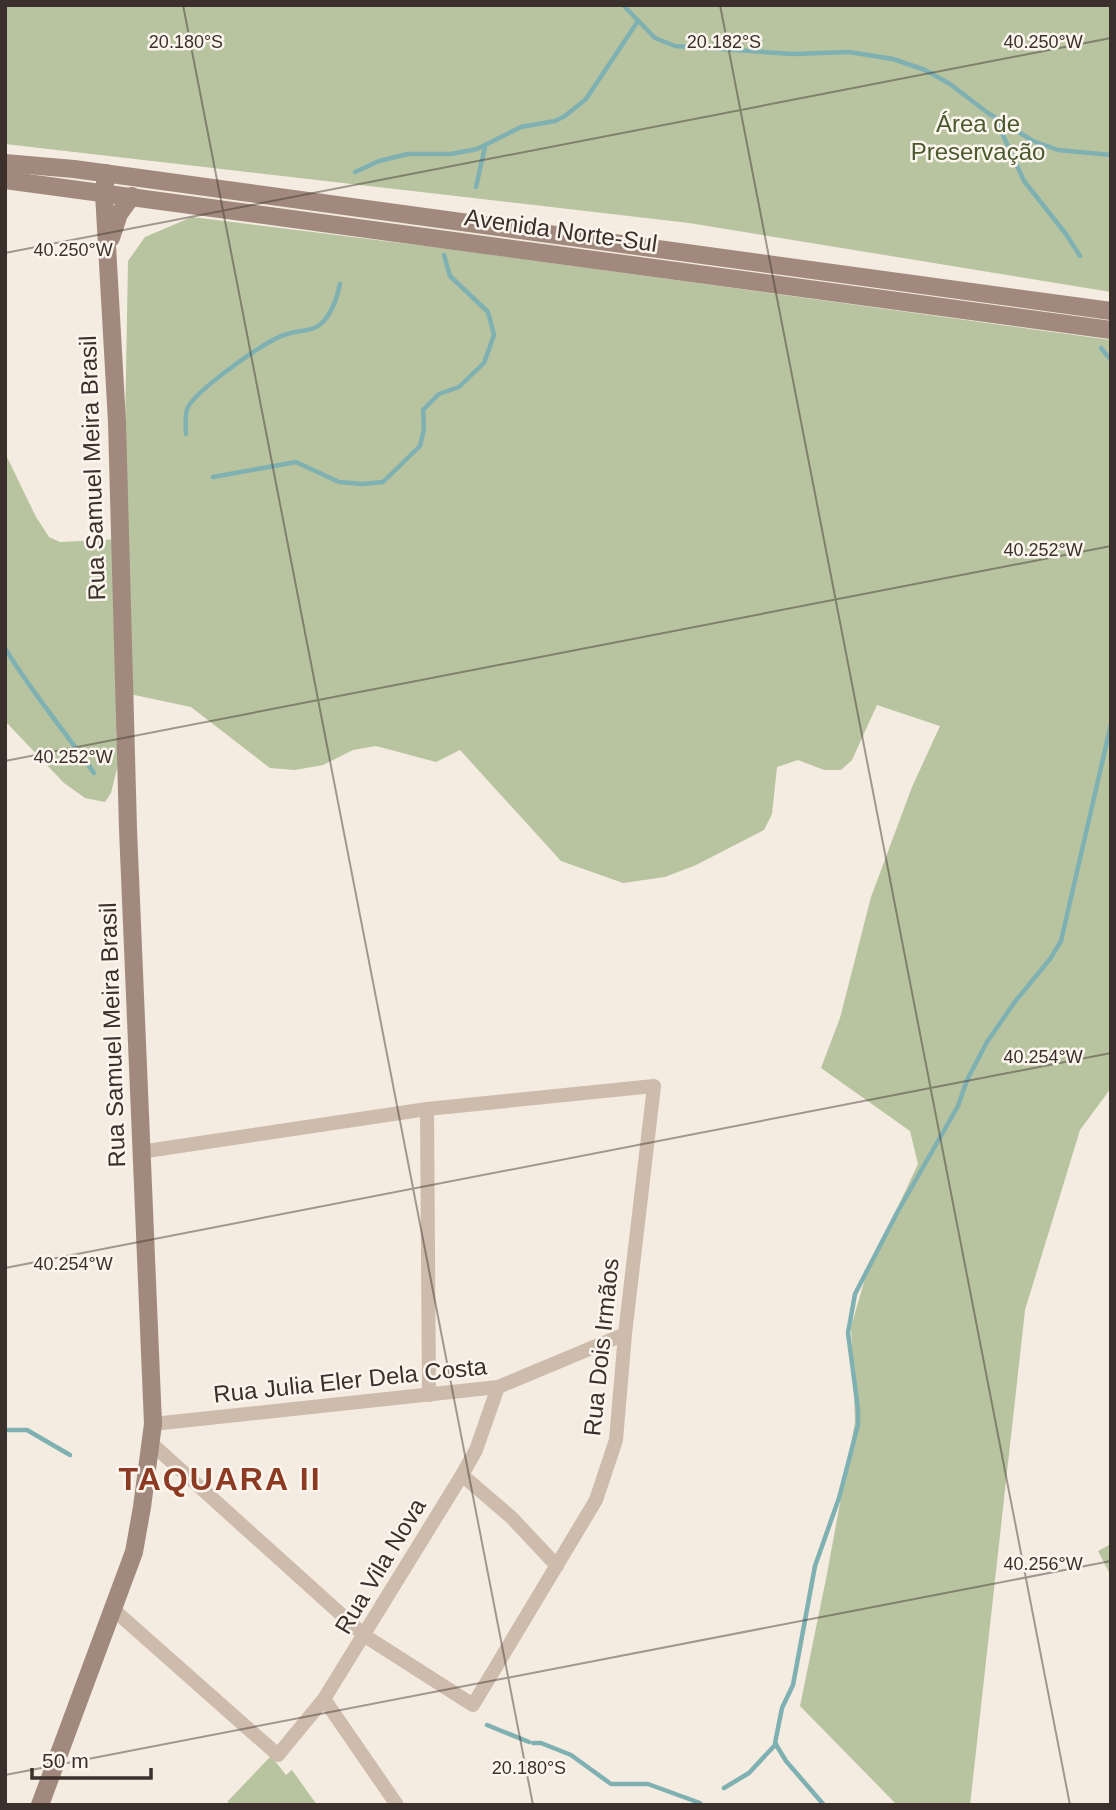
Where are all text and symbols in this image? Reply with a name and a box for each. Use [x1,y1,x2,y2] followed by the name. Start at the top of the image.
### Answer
[149,32,223,52] text: 20.180°S
[687,32,761,52] text: 20.182°S
[1003,32,1083,52] text: 40.250°W
[911,110,1045,165] park label: Área de Preservação
[463,203,659,257] street label: Avenida Norte-Sul
[33,240,113,260] text: 40.250°W
[74,335,110,601] street label: Rua Samuel Meira Brasil
[1003,540,1083,560] text: 40.252°W
[33,747,113,767] text: 40.252°W
[94,902,130,1168] street label: Rua Samuel Meira Brasil
[1003,1047,1083,1067] text: 40.254°W
[33,1254,113,1274] text: 40.254°W
[578,1257,624,1437] street label: Rua Dois Irmãos
[212,1352,489,1408] street label: Rua Julia Eler Dela Costa
[118,1461,322,1497] district label: TAQUARA II
[329,1493,431,1639] street label: Rua Vila Nova
[1003,1554,1083,1574] text: 40.256°W
[32,1736,150,1780] scale bar
[42,1749,89,1772] text: 50 m
[492,1758,566,1778] text: 20.180°S

